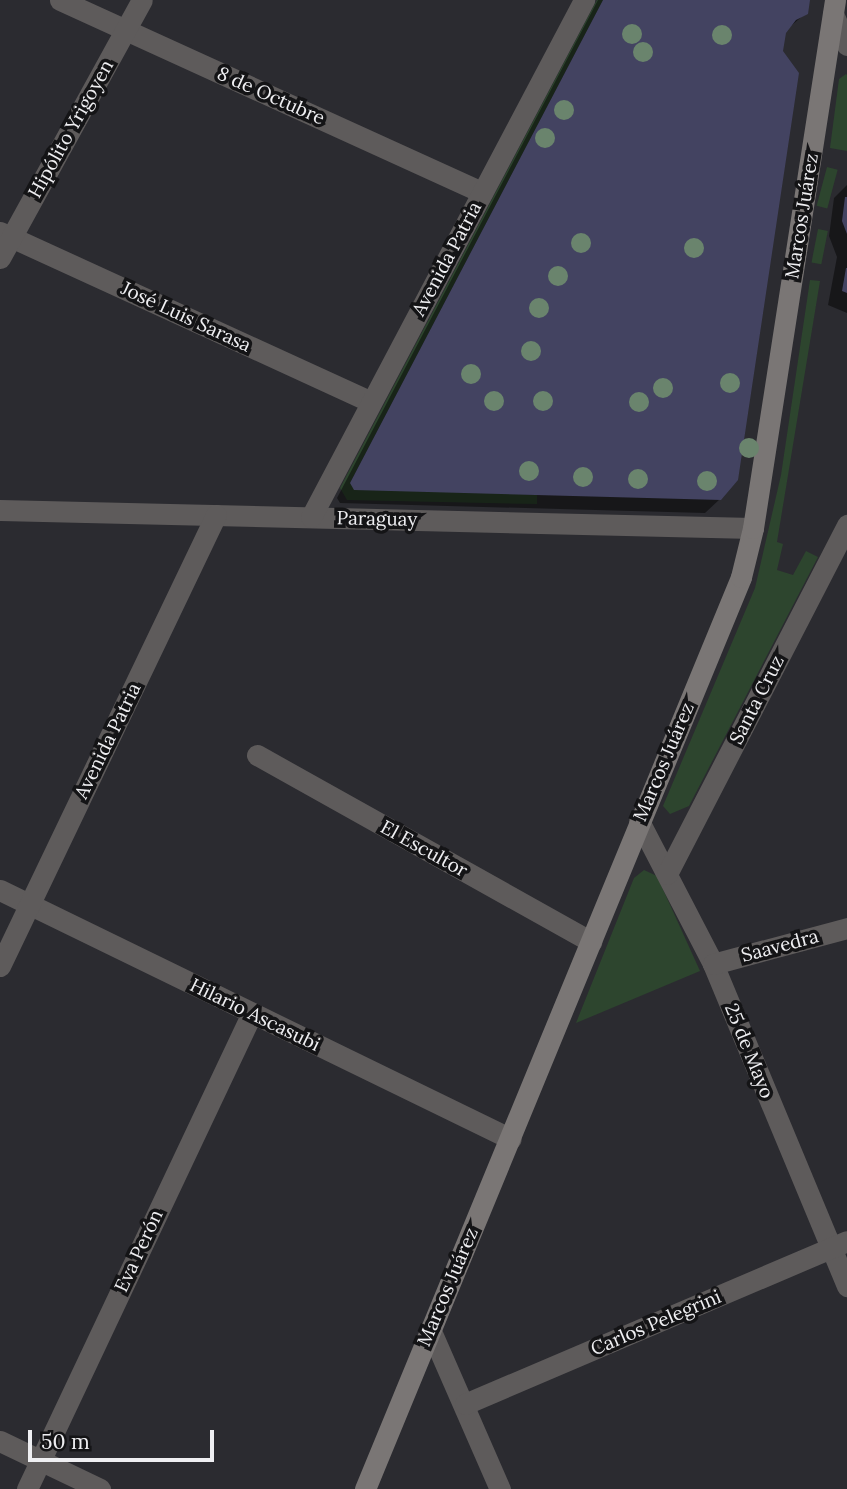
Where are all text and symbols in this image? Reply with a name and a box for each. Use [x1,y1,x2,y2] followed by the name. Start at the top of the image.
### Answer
[24,56,118,202] street label: Hipólito Yrigoyen
[214,62,328,130] street label: 8 de Octubre
[781,152,823,280] street label: Marcos Juárez
[407,198,487,320] street label: Avenida Patria
[117,277,255,357] street label: José Luis Sarasa
[337,507,417,531] street label: Paraguay
[725,652,789,748] street label: Santa Cruz
[70,679,146,803] street label: Avenida Patria
[629,699,699,825] street label: Marcos Juárez
[377,816,471,882] street label: El Escultor
[739,925,821,967] street label: Saavedra
[186,974,324,1056] street label: Hilario Ascasubi
[720,1000,778,1102] street label: 25 de Mayo
[110,1206,168,1296] street label: Eva Perón
[413,1224,483,1350] street label: Marcos Juárez
[587,1285,725,1361] street label: Carlos Pelegrini
[32,1416,217,1460] scale bar
[41,1428,90,1455] text: 50 m

